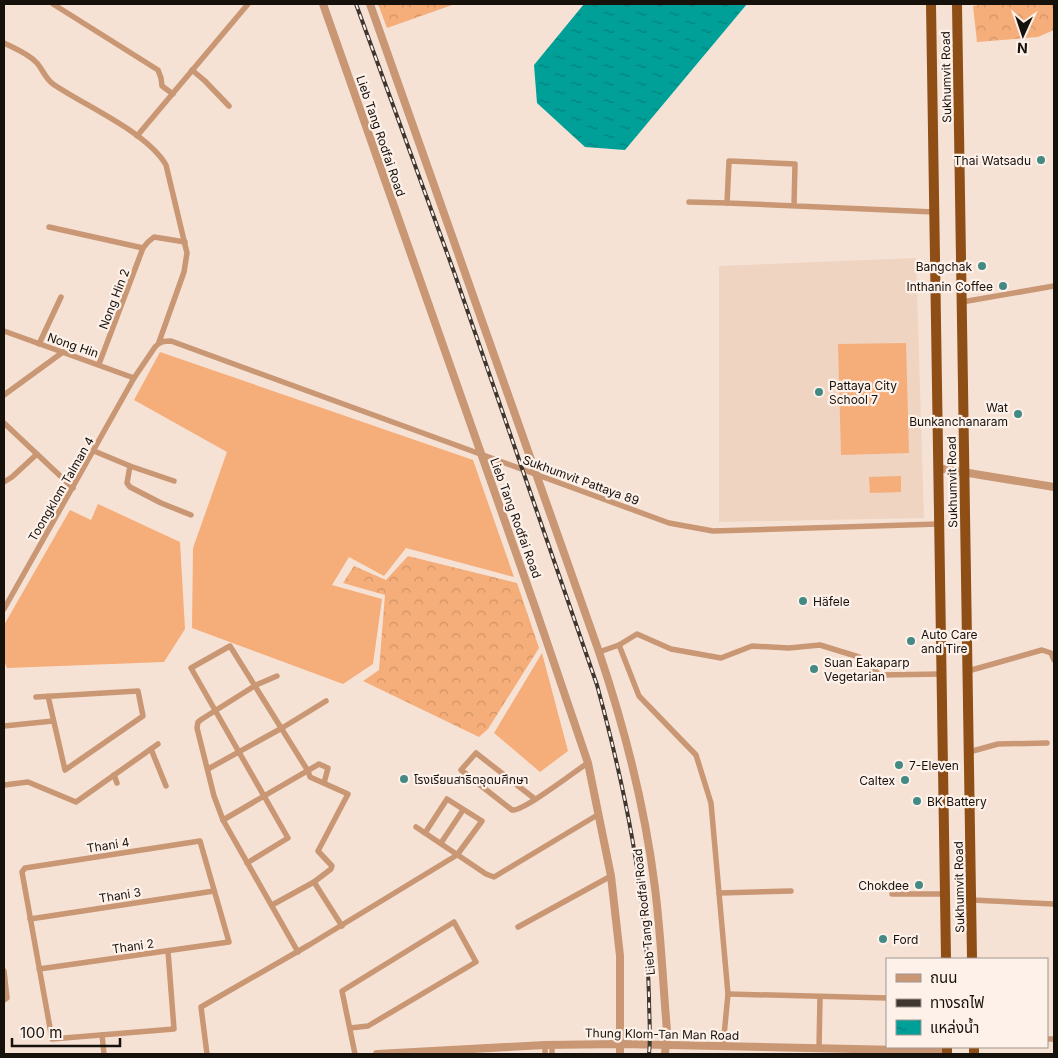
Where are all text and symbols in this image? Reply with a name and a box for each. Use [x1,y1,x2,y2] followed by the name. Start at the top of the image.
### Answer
[998,10,1048,60] north arrow
[938,31,954,123] street label: Sukhumvit Road
[1017,40,1028,57] text: N
[353,73,409,199] street label: Lieb Tang Rodfai Road
[954,153,1031,168] place label: Thai Watsadu
[1035,154,1047,166] marker: Thai Watsadu
[916,259,972,274] place label: Bangchak
[976,260,988,272] marker: Bangchak
[96,267,132,331] street label: Nong Hin 2
[906,279,993,294] place label: Inthanin Coffee
[997,280,1009,292] marker: Inthanin Coffee
[46,329,100,361] street label: Nong Hin
[829,378,897,407] place label: Pattaya City School 7
[813,386,825,398] marker: Pattaya City School 7
[909,400,1008,429] place label: Wat Bunkanchanaram
[1012,408,1024,420] marker: Wat Bunkanchanaram
[25,434,97,544] street label: Toongklom Talman 4
[944,436,960,528] street label: Sukhumvit Road
[521,452,641,508] street label: Sukhumvit Pattaya 89
[487,456,545,580] street label: Lieb Tang Rodfai Road
[813,594,850,609] place label: Häfele
[797,595,809,607] marker: Häfele
[921,627,978,656] place label: Auto Care and Tire
[905,635,917,647] marker: Auto Care and Tire
[824,655,910,684] place label: Suan Eakaparp Vegetarian
[808,663,820,675] marker: Suan Eakaparp Vegetarian
[909,758,959,773] place label: 7-Eleven
[893,759,905,771] marker: 7-Eleven
[414,772,528,787] place label: โรงเรียนสาธิตอุดมศึกษา
[398,773,410,785] marker: โรงเรียนสาธิตอุดมศึกษา
[859,773,895,788] place label: Caltex
[899,774,911,786] marker: Caltex
[927,794,987,809] place label: BK Battery
[911,795,923,807] marker: BK Battery
[86,834,131,856] street label: Thani 4
[951,841,967,933] street label: Sukhumvit Road
[630,848,658,976] street label: Lieb Tang Rodfai Road
[858,878,909,893] place label: Chokdee
[913,879,925,891] marker: Chokdee
[98,884,142,906] street label: Thani 3
[893,932,918,947] place label: Ford
[877,933,889,945] marker: Ford
[111,936,155,956] street label: Thani 2
[886,958,1048,1048] legend
[930,968,957,987] text: ถนน
[930,993,984,1012] text: ทางรถไฟ
[12,1016,120,1048] scale bar
[930,1017,979,1037] text: แหล่งน้ำ
[20,1023,62,1042] text: 100 m
[585,1025,739,1043] street label: Thung Klom-Tan Man Road

